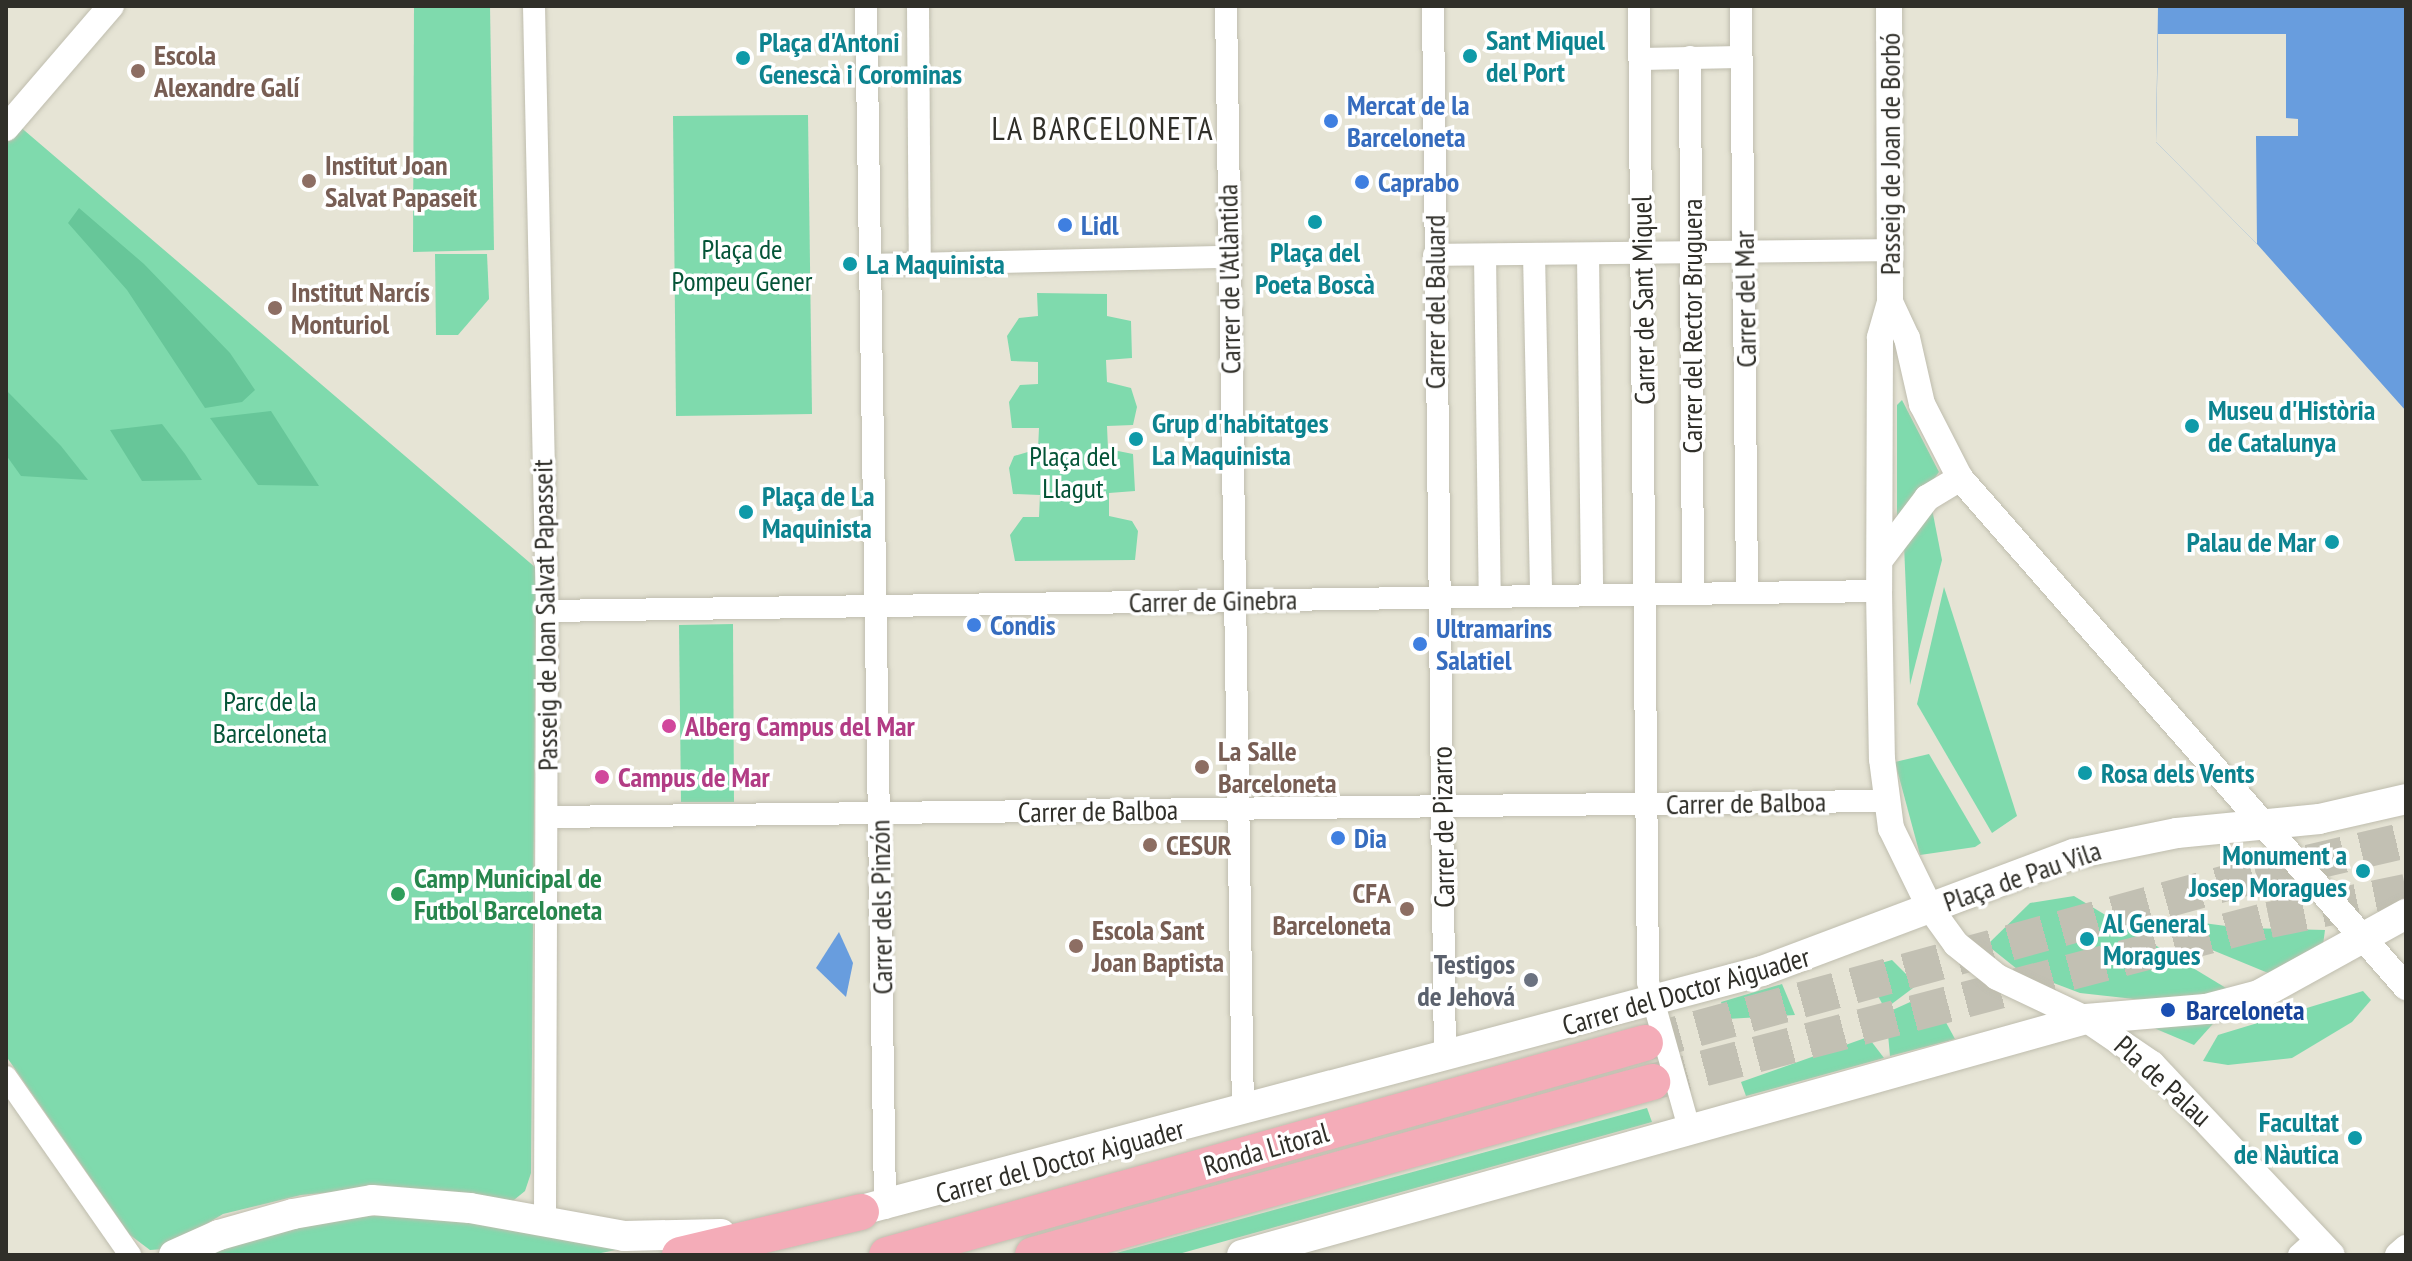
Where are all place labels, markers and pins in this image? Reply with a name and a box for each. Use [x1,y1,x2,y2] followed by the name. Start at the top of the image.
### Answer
[1486,23,1605,89] place label: Sant Miquel del Port
[759,25,962,91] place label: Plaça d'Antoni Genescà i Corominas
[154,38,300,104] place label: Escola Alexandre Galí
[1461,47,1479,65] marker: Sant Miquel del Port
[734,49,752,67] marker: Plaça d'Antoni Genescà i Corominas
[129,62,147,80] marker: Escola Alexandre Galí
[1347,88,1470,154] place label: Mercat de la Barceloneta
[1322,112,1340,130] marker: Mercat de la Barceloneta
[325,148,477,214] place label: Institut Joan Salvat Papaseit
[1378,165,1459,199] place label: Caprabo
[300,172,318,190] marker: Institut Joan Salvat Papaseit
[1353,173,1371,191] marker: Caprabo
[1081,208,1118,242] place label: Lidl
[1306,213,1324,231] marker: Plaça del Poeta Boscà
[1056,216,1074,234] marker: Lidl
[1255,235,1375,301] place label: Plaça del Poeta Boscà
[866,247,1005,281] place label: La Maquinista
[841,255,859,273] marker: La Maquinista
[291,275,430,341] place label: Institut Narcís Monturiol
[266,299,284,317] marker: Institut Narcís Monturiol
[2208,393,2375,459] place label: Museu d'Història de Catalunya
[1152,406,1328,472] place label: Grup d'habitatges La Maquinista
[2183,417,2201,435] marker: Museu d'Història de Catalunya
[1127,430,1145,448] marker: Grup d'habitatges La Maquinista
[762,479,874,545] place label: Plaça de La Maquinista
[737,503,755,521] marker: Plaça de La Maquinista
[2187,525,2316,559] place label: Palau de Mar
[2323,533,2341,551] marker: Palau de Mar
[990,608,1056,642] place label: Condis
[1436,611,1552,677] place label: Ultramarins Salatiel
[965,616,983,634] marker: Condis
[1411,635,1429,653] marker: Ultramarins Salatiel
[685,709,915,743] place label: Alberg Campus del Mar
[660,717,678,735] marker: Alberg Campus del Mar
[1218,734,1336,800] place label: La Salle Barceloneta
[2101,756,2255,790] place label: Rosa dels Vents
[1193,758,1211,776] marker: La Salle Barceloneta
[618,760,770,794] place label: Campus de Mar
[2076,764,2094,782] marker: Rosa dels Vents
[593,768,611,786] marker: Campus de Mar
[1354,821,1387,855] place label: Dia
[1166,828,1232,862] place label: CESUR
[1329,829,1347,847] marker: Dia
[1141,836,1159,854] marker: CESUR
[2189,838,2347,904] place label: Monument a Josep Moragues
[414,861,602,927] place label: Camp Municipal de Futbol Barceloneta
[2354,862,2372,880] marker: Monument a Josep Moragues
[1273,876,1391,942] place label: CFA Barceloneta
[389,885,407,903] marker: Camp Municipal de Futbol Barceloneta
[1398,900,1416,918] marker: CFA Barceloneta
[2103,906,2207,972] place label: Al General Moragues
[1092,913,1224,979] place label: Escola Sant Joan Baptista
[2078,930,2096,948] marker: Al General Moragues
[1067,937,1085,955] marker: Escola Sant Joan Baptista
[1417,947,1515,1013] place label: Testigos de Jehová
[1522,971,1540,989] marker: Testigos de Jehová
[2186,993,2304,1027] place label: Barceloneta
[2157,999,2179,1021] marker: Barceloneta
[2234,1105,2339,1171] place label: Facultat de Nàutica
[2346,1129,2364,1147] marker: Facultat de Nàutica

